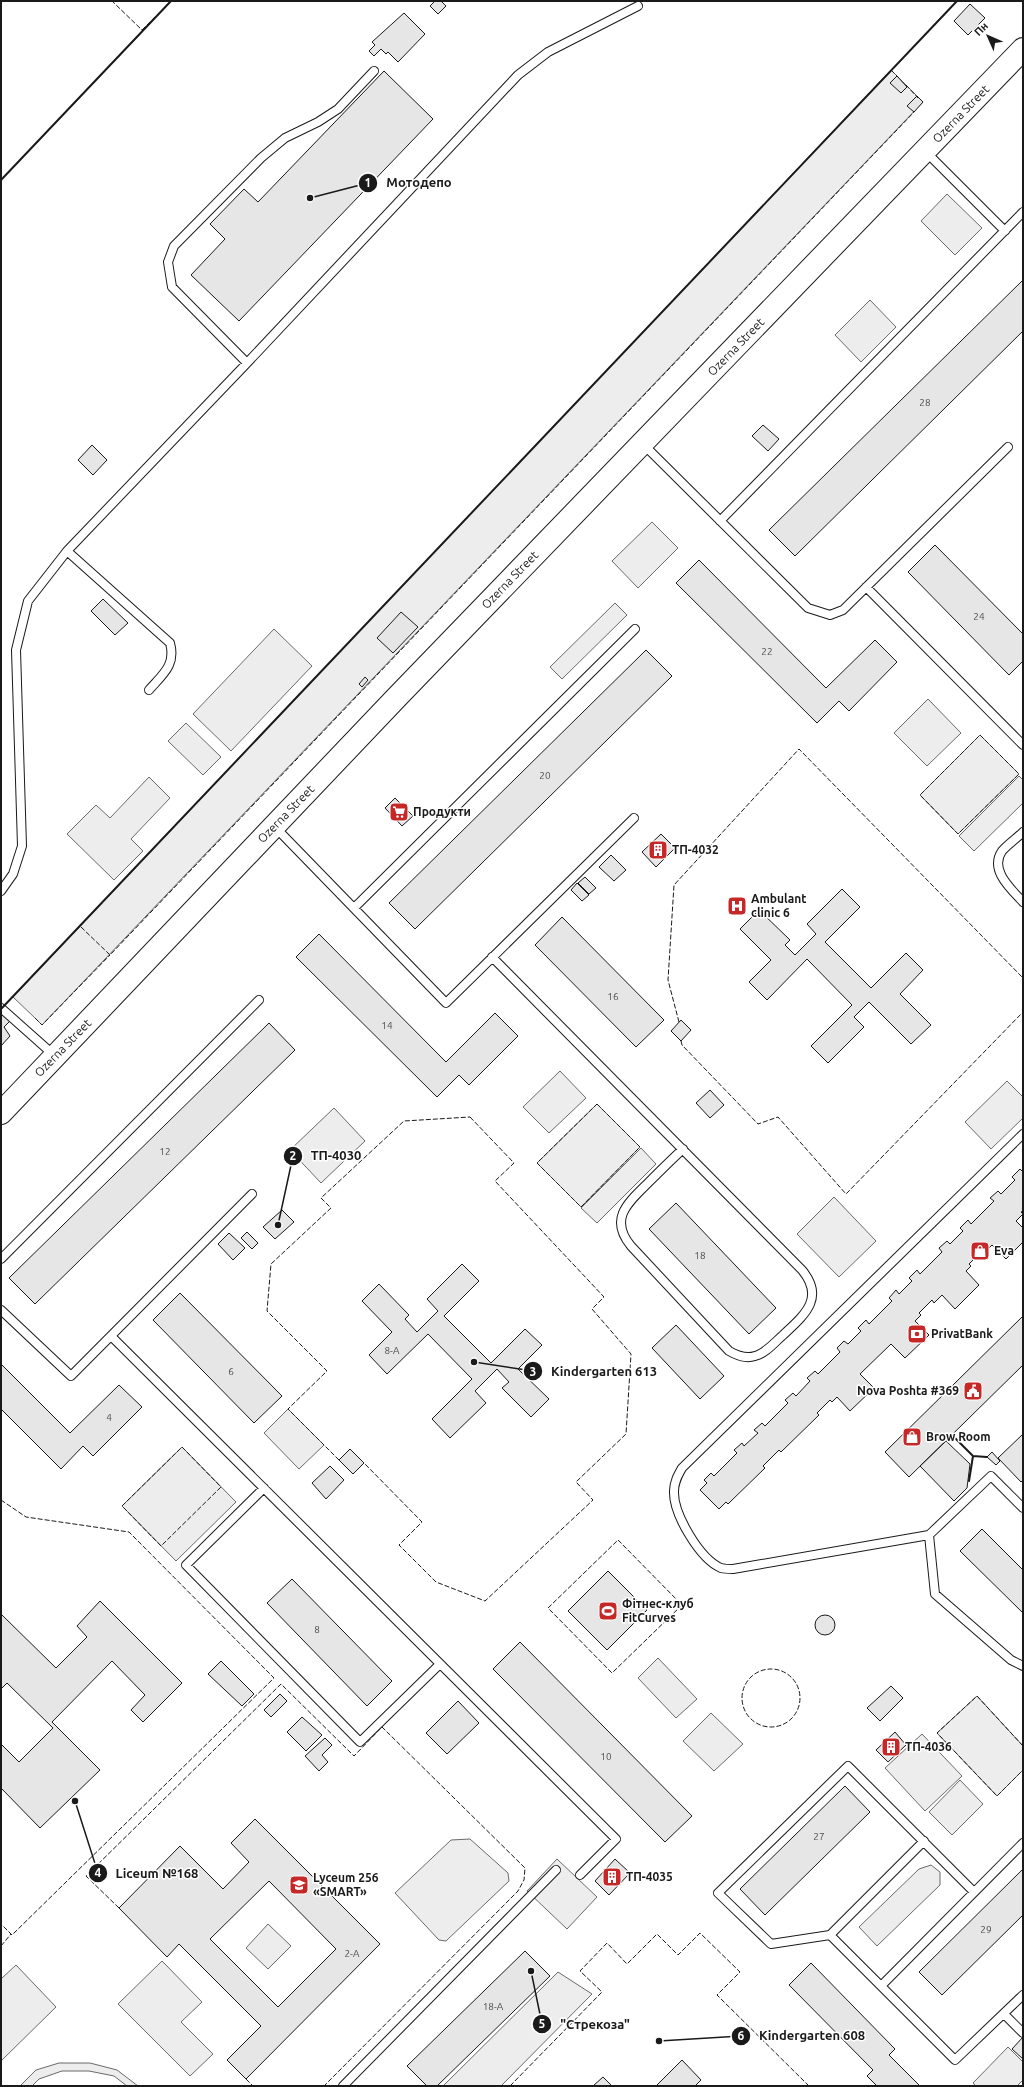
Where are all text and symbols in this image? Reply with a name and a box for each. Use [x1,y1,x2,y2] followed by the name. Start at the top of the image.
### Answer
[968,16,1008,56] north arrow
[972,20,990,38] text: Пн
[930,82,992,145] street label: Ozerna Street
[358,170,460,195] callout: Мотодепо
[386,175,452,189] text: Мотодепо
[365,176,371,189] text: 1
[705,315,767,378] street label: Ozerna Street
[919,397,931,408] house number: 28
[479,548,541,611] street label: Ozerna Street
[973,611,985,622] house number: 24
[761,646,773,657] house number: 22
[539,770,551,781] house number: 20
[255,782,317,845] street label: Ozerna Street
[388,801,410,823] supermarket icon: Продукти
[413,805,471,818] place label: Продукти
[647,839,669,861] building icon: ТП-4032
[672,843,719,856] place label: ТП-4032
[751,892,806,919] place label: Ambulant clinic 6
[726,895,748,917] hospital icon: Ambulant clinic 6
[607,991,619,1002] house number: 16
[32,1016,94,1079] street label: Ozerna Street
[381,1020,393,1031] house number: 14
[283,1143,370,1168] callout: ТП-4030
[159,1146,171,1157] house number: 12
[311,1148,361,1162] text: ТП-4030
[290,1149,297,1162] text: 2
[969,1240,991,1262] shop icon: Eva
[994,1244,1014,1257] place label: Eva
[694,1250,706,1261] house number: 18
[906,1323,928,1345] bank icon: PrivatBank
[931,1327,993,1340] place label: PrivatBank
[384,1345,400,1356] house number: 8-А
[523,1359,665,1384] callout: Kindergarten 613
[551,1364,657,1378] text: Kindergarten 613
[530,1365,536,1378] text: 3
[228,1366,234,1377] house number: 6
[962,1380,984,1402] public building icon: Nova Poshta #369
[857,1384,959,1397] place label: Nova Poshta #369
[106,1412,112,1423] house number: 4
[901,1426,923,1448] shop icon: Brow Room
[926,1430,991,1443] place label: Brow Room
[622,1597,694,1624] place label: Фітнес-клуб FitCurves
[597,1600,619,1622] sports icon: Фітнес-клуб FitCurves
[314,1624,320,1635] house number: 8
[880,1736,902,1758] building icon: ТП-4036
[905,1740,952,1753] place label: ТП-4036
[600,1751,612,1762] house number: 10
[813,1831,825,1842] house number: 27
[88,1861,207,1886] callout: Liceum №168
[95,1866,102,1879] text: 4
[116,1866,198,1880] text: Liceum №168
[601,1866,623,1888] building icon: ТП-4035
[626,1870,673,1883] place label: ТП-4035
[313,1871,379,1898] place label: Lyceum 256 «SMART»
[288,1874,310,1896] school or university icon: Lyceum 256 «SMART»
[980,1924,992,1935] house number: 29
[344,1948,360,1959] house number: 2-А
[483,2001,504,2012] house number: 18-А
[532,2012,638,2037] callout: "Стрекоза"
[539,2017,546,2030] text: 5
[560,2017,630,2031] text: "Стрекоза"
[731,2023,873,2048] callout: Kindergarten 608
[759,2028,865,2042] text: Kindergarten 608
[738,2029,745,2042] text: 6

